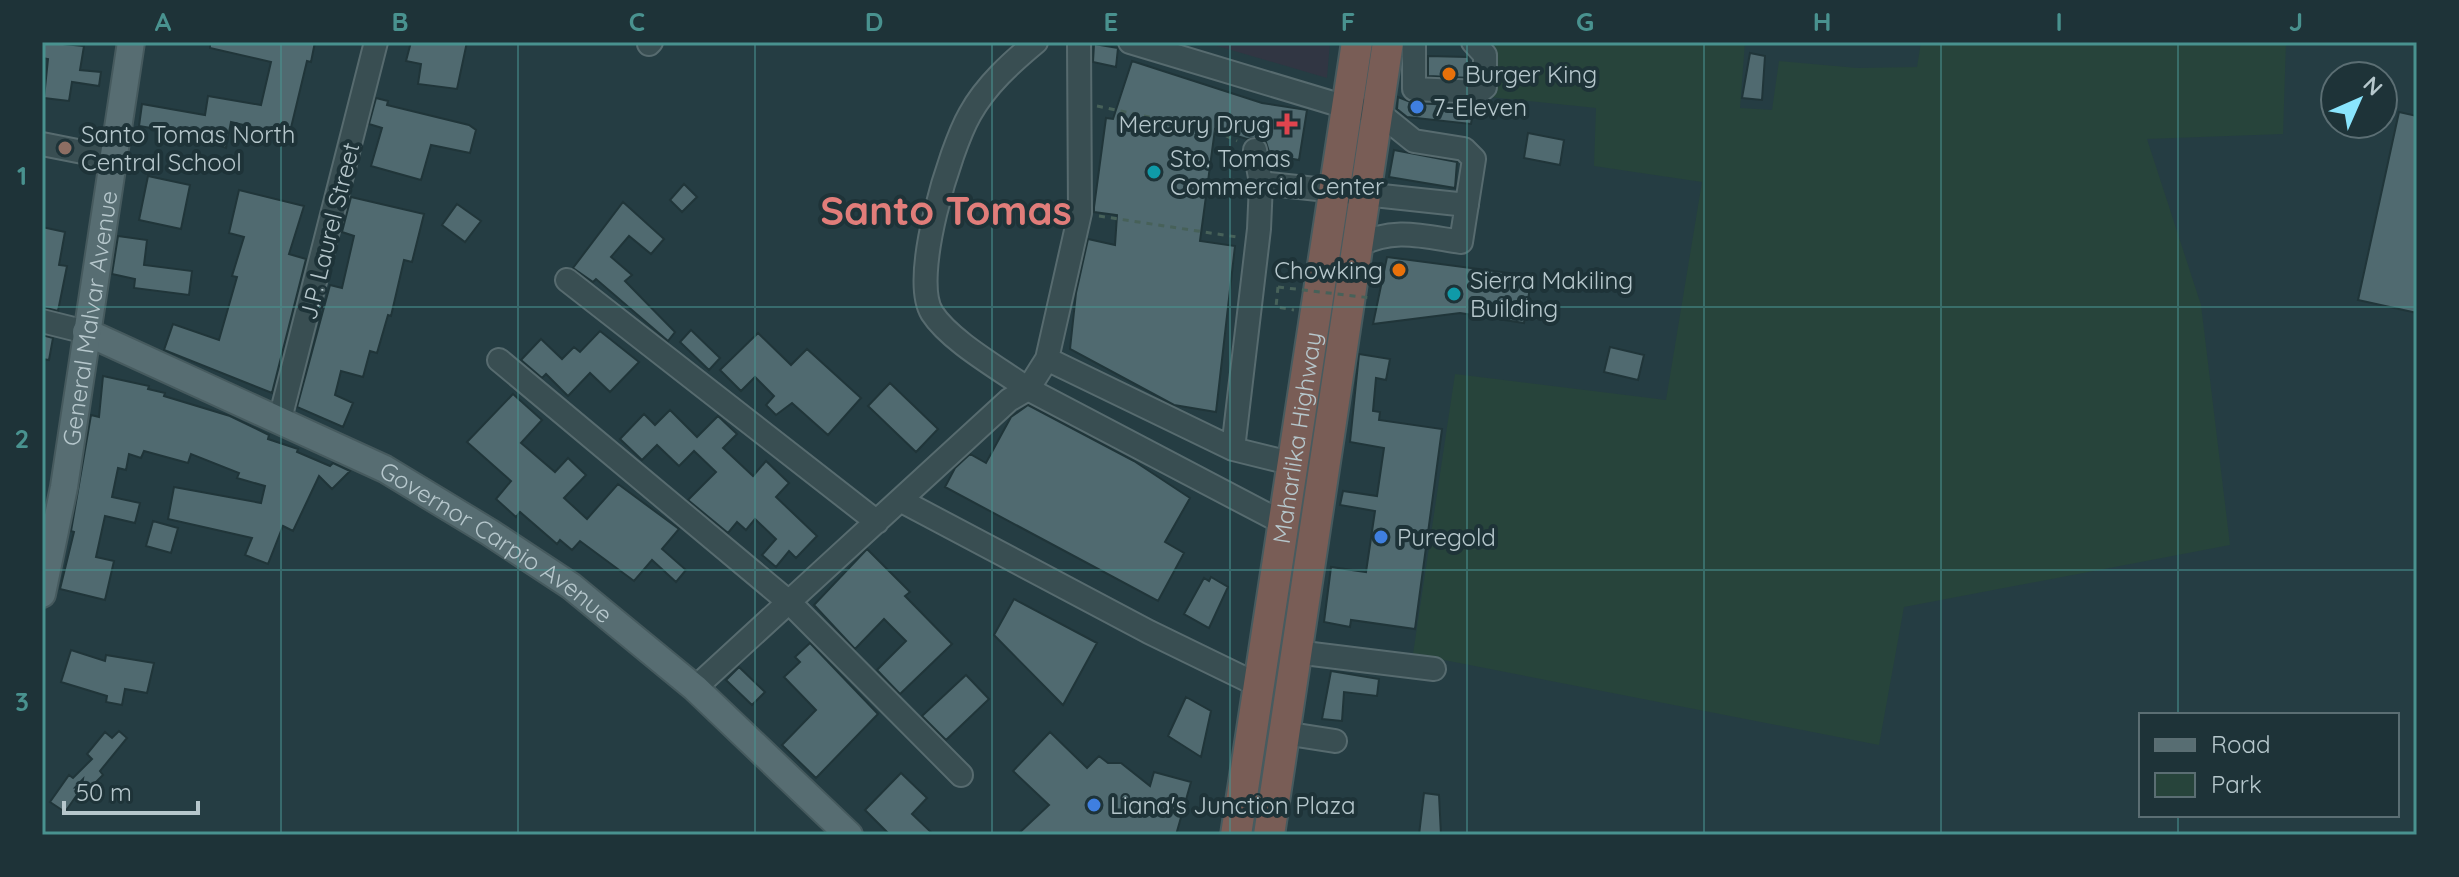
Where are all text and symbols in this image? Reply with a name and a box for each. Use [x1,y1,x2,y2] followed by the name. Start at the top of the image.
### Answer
[155,5,172,38] text: A
[391,5,409,38] text: B
[629,5,645,38] text: C
[865,5,883,38] text: D
[1104,5,1118,38] text: E
[1341,5,1355,38] text: F
[1576,5,1594,38] text: G
[1813,5,1831,38] text: H
[2055,5,2063,38] text: I
[2289,5,2303,38] text: J
[1465,59,1597,89] place label: Burger King
[2319,60,2399,140] north arrow
[1440,65,1458,83] marker: Burger King
[2358,70,2389,101] text: N
[1433,92,1527,122] place label: 7-Eleven
[1408,98,1426,116] marker: 7-Eleven
[1118,109,1271,139] place label: Mercury Drug
[1278,115,1296,133] marker: Mercury Drug
[81,119,295,177] place label: Santo Tomas North Central School
[56,139,74,157] marker: Santo Tomas North Central School
[292,139,366,323] street label: J.P. Laurel Street
[1170,143,1384,201] place label: Sto. Tomas Commercial Center
[17,159,27,192] text: 1
[1145,163,1163,181] marker: Sto. Tomas Commercial Center
[820,185,1072,235] district label: Santo Tomas
[55,188,123,448] street label: General Malvar Avenue
[1274,255,1383,285] place label: Chowking
[1390,261,1408,279] marker: Chowking
[1470,265,1633,323] place label: Sierra Makiling Building
[1445,285,1463,303] marker: Sierra Makiling Building
[1266,330,1328,546] street label: Maharlika Highway
[15,422,29,455] text: 2
[374,454,619,629] street label: Governor Carpio Avenue
[1397,522,1496,552] place label: Puregold
[1372,528,1390,546] marker: Puregold
[15,685,29,718] text: 3
[2139,713,2399,817] legend
[2211,729,2271,759] text: Road
[64,765,198,815] scale bar
[2211,769,2262,799] text: Park
[76,777,132,807] text: 50 m
[1110,790,1356,820] place label: Liana's Junction Plaza
[1085,796,1103,814] marker: Liana's Junction Plaza

